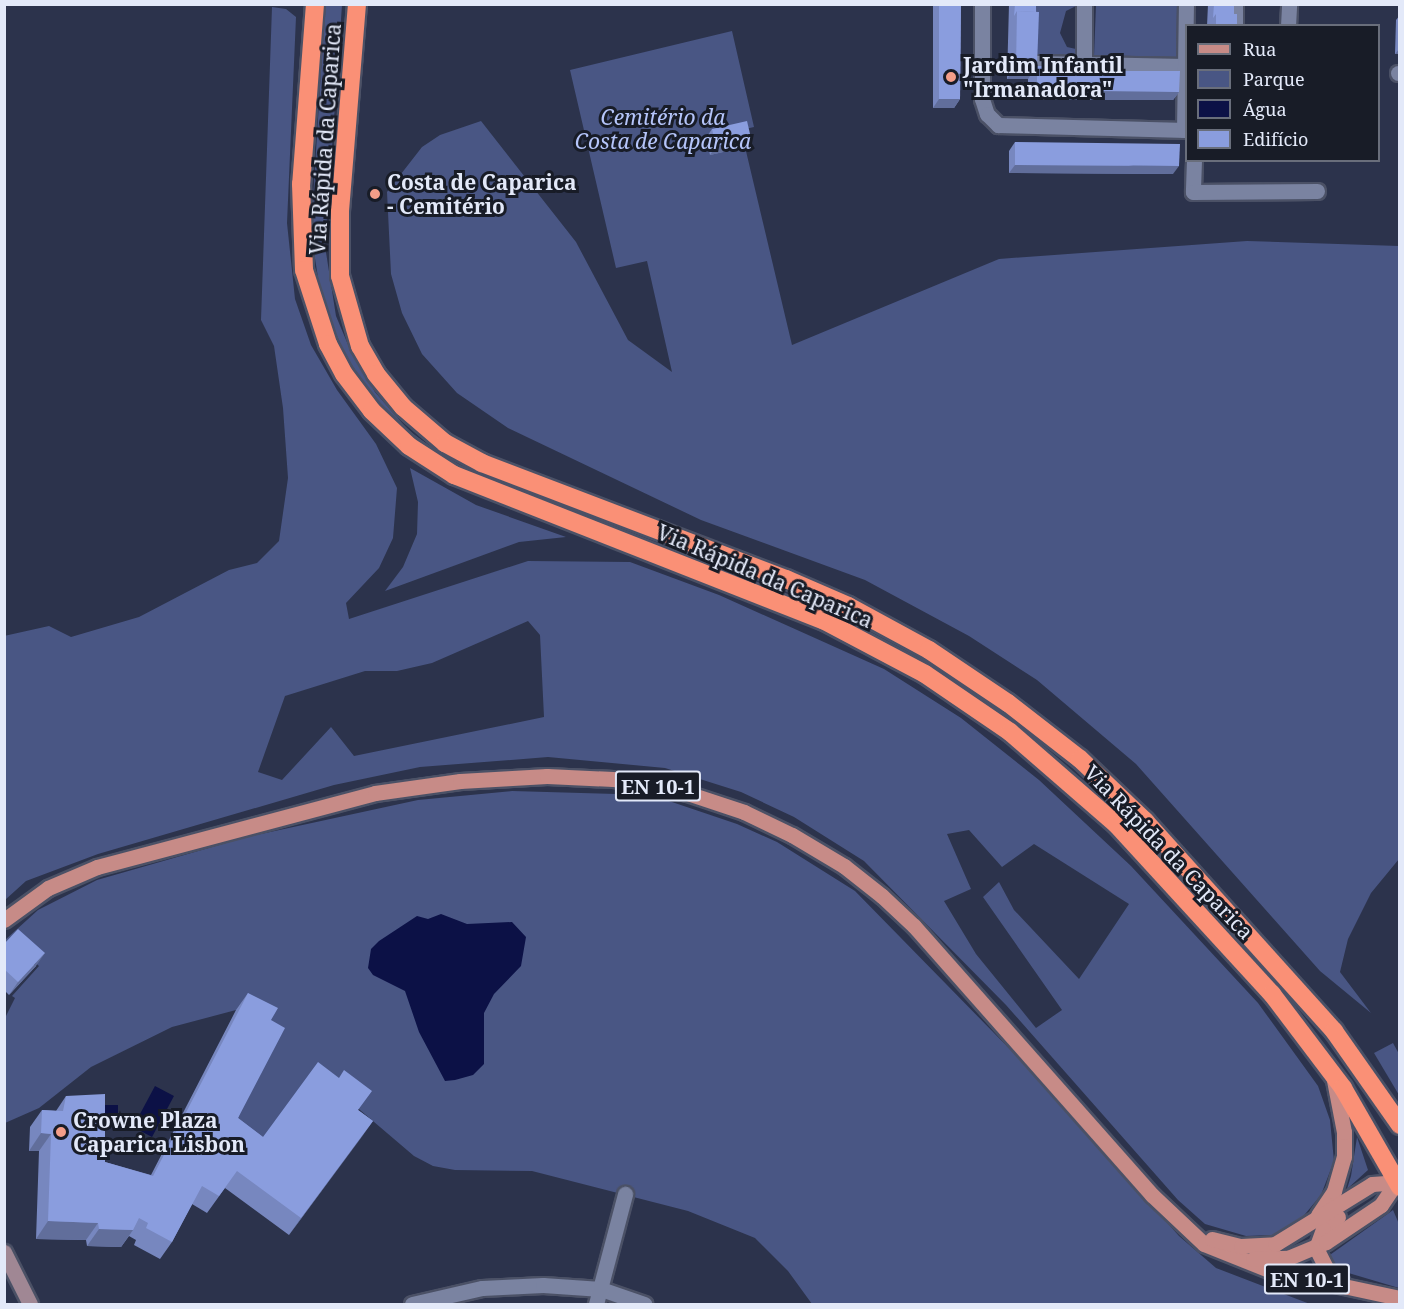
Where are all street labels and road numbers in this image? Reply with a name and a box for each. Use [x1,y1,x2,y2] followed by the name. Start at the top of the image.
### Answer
[304,22,346,256] street label: Via Rápida da Caparica
[653,519,877,633] street label: Via Rápida da Caparica
[1079,760,1259,944] street label: Via Rápida da Caparica
[614,769,702,803] road number: EN 10-1
[1264,1262,1350,1296] road number: EN 10-1

